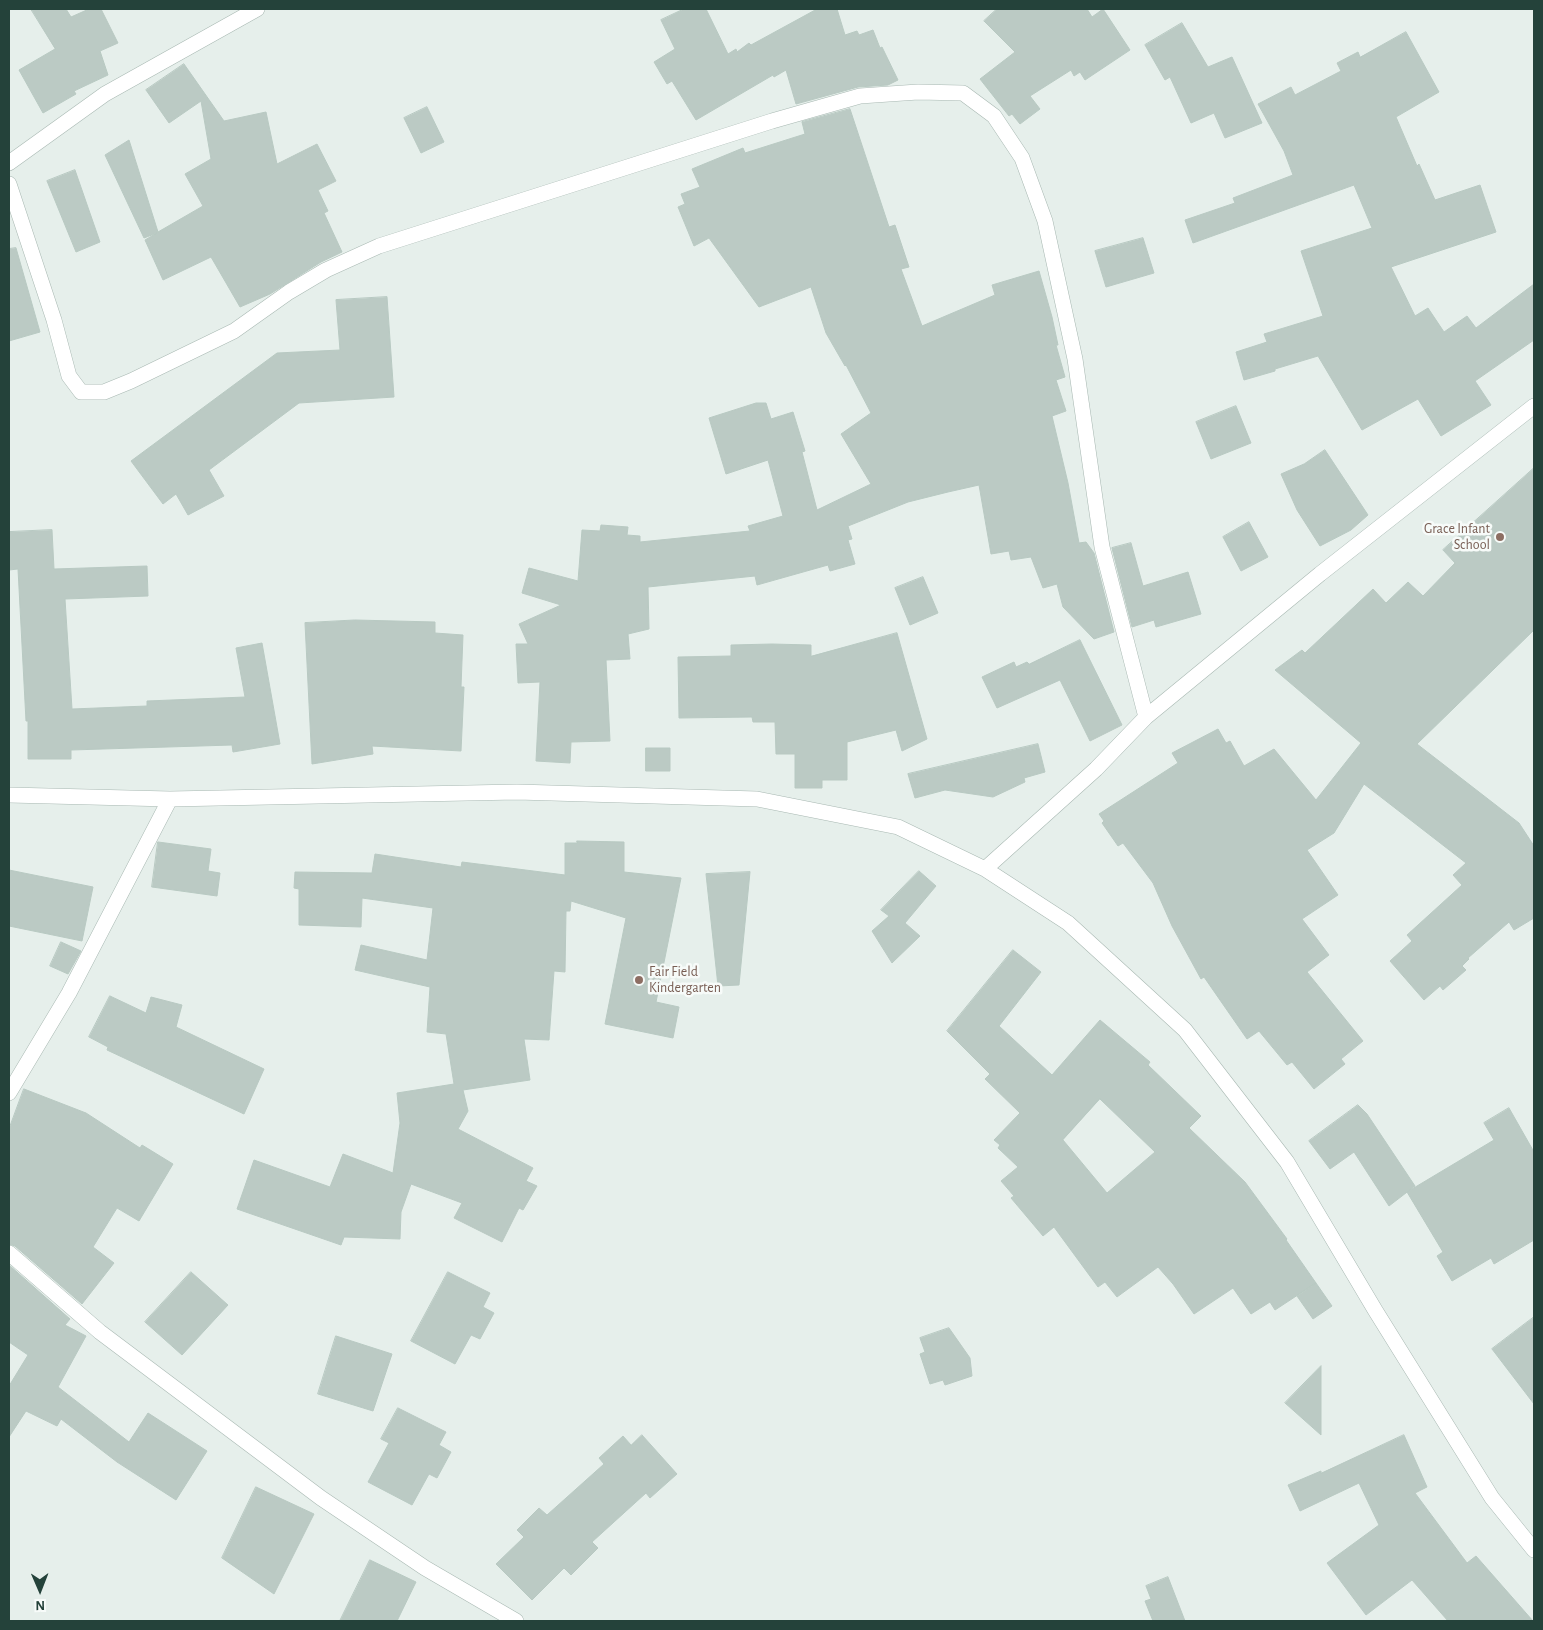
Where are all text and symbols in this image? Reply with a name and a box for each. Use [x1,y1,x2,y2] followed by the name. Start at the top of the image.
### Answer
[1424,521,1490,554] place label: Grace Infant School
[1494,531,1506,543] marker: Grace Infant School
[649,964,721,996] place label: Fair Field Kindergarten
[633,974,645,986] marker: Fair Field Kindergarten
[15,1565,65,1615] north arrow
[35,1598,45,1612] text: N

